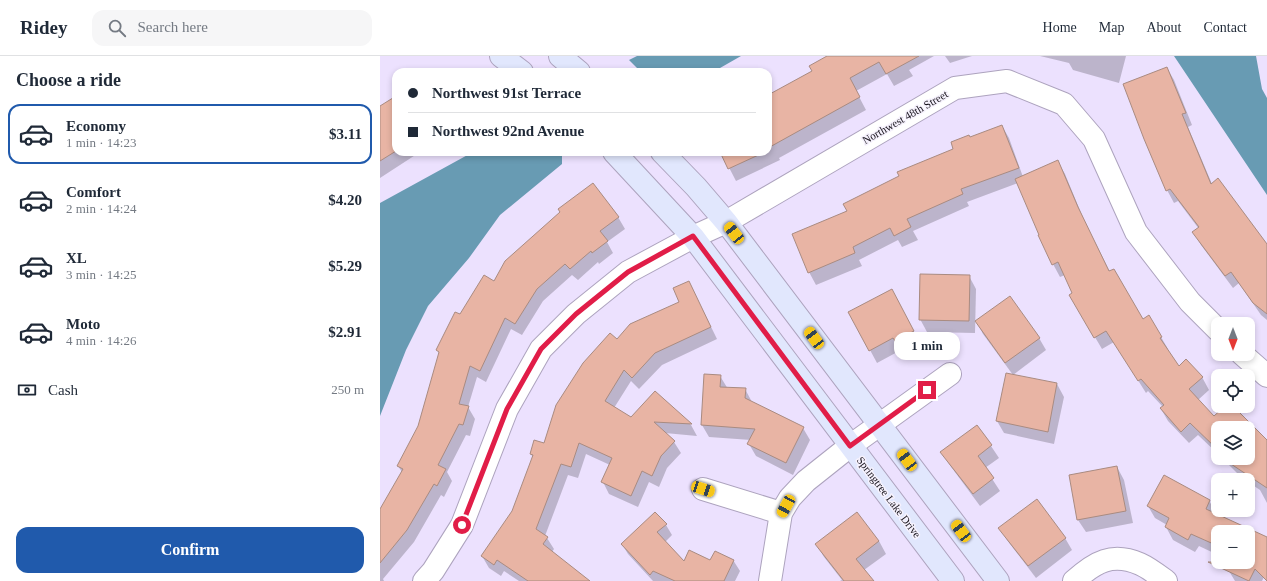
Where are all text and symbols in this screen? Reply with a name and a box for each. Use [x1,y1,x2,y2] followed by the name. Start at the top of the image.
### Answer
[92,10,372,46] search box
[20,17,68,38] text: Ridey
[106,17,128,39] icon: search
[138,19,208,35] text: Search here
[1043,20,1077,35] text: Home
[1099,20,1124,35] text: Map
[1146,20,1181,35] text: About
[1203,20,1247,35] text: Contact
[16,70,121,90] text: Choose a ride
[432,85,581,101] text: Northwest 91st Terrace
[860,88,950,146] street label: Northwest 48th Street
[18,116,54,152] icon: car
[66,118,126,134] text: Economy
[432,123,584,139] text: Northwest 92nd Avenue
[329,126,362,142] text: $3.11
[66,135,136,150] text: 1 min · 14:23
[18,182,54,218] icon: car
[66,184,121,200] text: Comfort
[328,192,362,208] text: $4.20
[66,201,136,216] text: 2 min · 14:24
[722,220,746,246] car
[18,248,54,284] icon: car
[66,250,87,266] text: XL
[328,258,362,274] text: $5.29
[66,267,136,282] text: 3 min · 14:25
[18,314,54,350] icon: car
[66,316,100,332] text: Moto
[1211,317,1255,361] north arrow
[1211,317,1255,569] map controls
[328,324,362,340] text: $2.91
[802,325,826,351] car
[894,332,960,360] callout: 1 min
[66,333,136,348] text: 4 min · 14:26
[911,338,943,353] text: 1 min
[1211,369,1255,413] button: locate
[16,379,38,401] icon: cash
[918,381,936,399] route end
[48,382,78,398] text: Cash
[331,382,364,397] text: 250 m
[1211,421,1255,465] button: layers
[895,447,919,473] car
[855,454,923,540] street label: Springtree Lake Drive
[1211,473,1255,517] button: +
[690,480,716,498] car
[775,493,797,519] car
[453,516,471,534] route start
[949,518,973,544] car
[1211,525,1255,569] button: −
[16,527,364,573] button: Confirm

